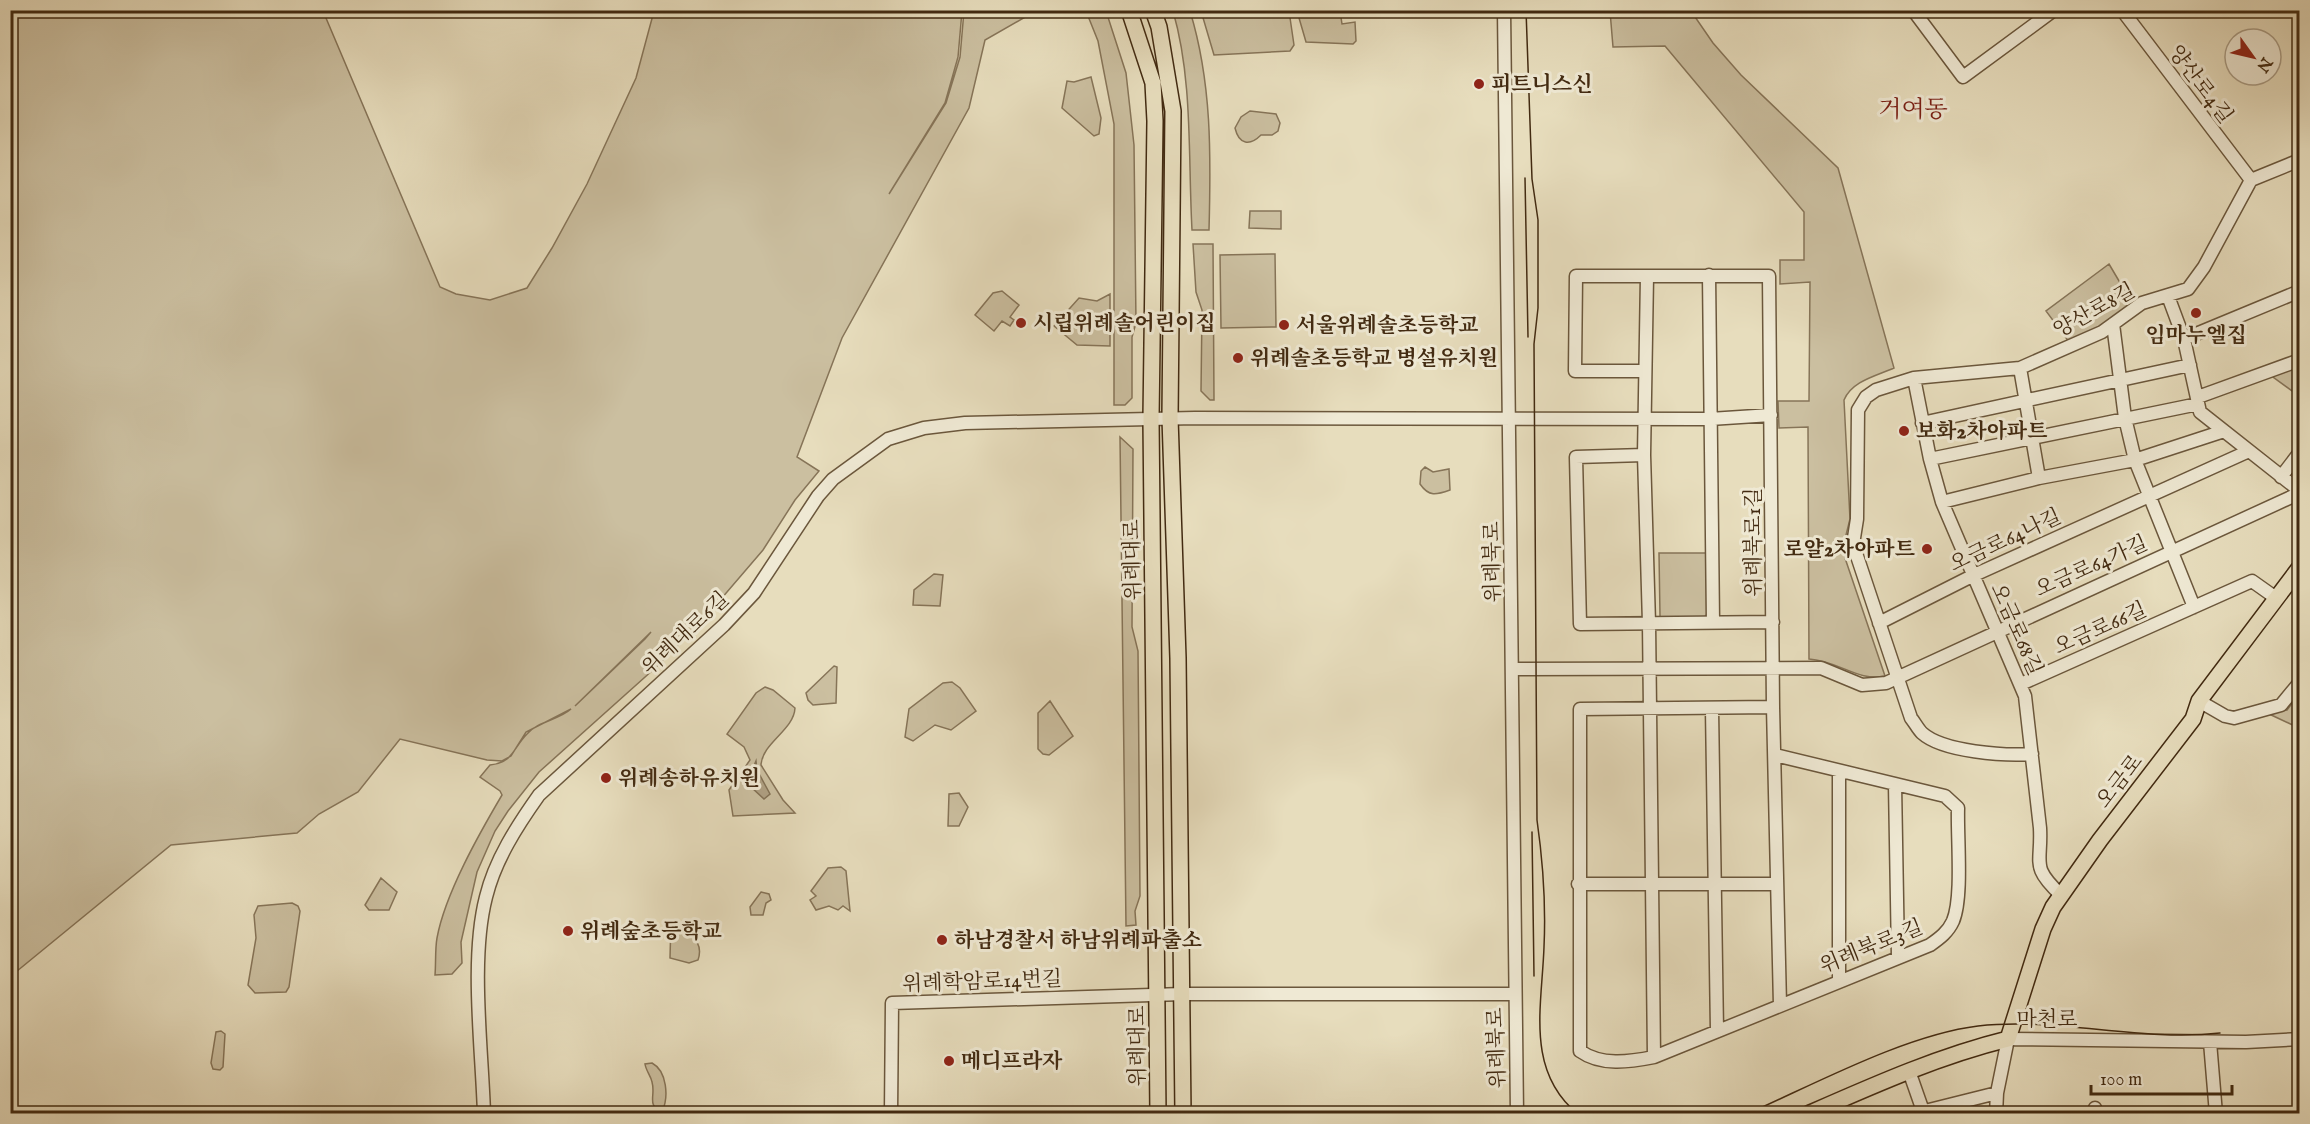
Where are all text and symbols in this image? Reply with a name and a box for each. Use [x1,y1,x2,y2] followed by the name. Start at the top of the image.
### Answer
[2223,27,2283,87] north arrow
[2162,40,2238,130] street label: 양산로4길
[2252,52,2276,76] text: N
[1491,72,1592,99] place label: 피트니스신
[1472,77,1486,91] marker: 피트니스신
[1878,95,1948,126] district label: 거여동
[2049,278,2140,345] street label: 양산로8길
[2189,306,2203,320] marker: 임마누엘집
[1033,311,1216,338] place label: 시립위례솔어린이집
[1296,313,1479,340] place label: 서울위례솔초등학교
[1014,316,1028,330] marker: 시립위례솔어린이집
[1277,318,1291,332] marker: 서울위례솔초등학교
[2145,323,2247,350] place label: 임마누엘집
[1250,346,1498,373] place label: 위례솔초등학교 병설유치원
[1231,351,1245,365] marker: 위례솔초등학교 병설유치원
[1916,419,2048,446] place label: 보화2차아파트
[1897,424,1911,438] marker: 보화2차아파트
[1741,487,1768,597] street label: 위례북로1길
[1945,504,2066,579] street label: 오금로64나길
[1119,519,1148,601] street label: 위례대로
[1479,521,1508,603] street label: 위례북로
[2031,531,2152,604] street label: 오금로64가길
[1783,537,1915,564] place label: 로얄2차아파트
[1920,542,1934,556] marker: 로얄2차아파트
[1983,579,2048,680] street label: 오금로68길
[636,587,736,682] street label: 위례대로6길
[2050,597,2151,662] street label: 오금로66길
[2091,750,2150,814] street label: 오금로
[618,766,760,793] place label: 위례송하유치원
[599,771,613,785] marker: 위례송하유치원
[1816,914,1927,980] street label: 위례북로3길
[580,919,722,946] place label: 위례숲초등학교
[561,924,575,938] marker: 위례숲초등학교
[954,928,1202,955] place label: 하남경찰서 하남위례파출소
[935,933,949,947] marker: 하남경찰서 하남위례파출소
[902,966,1063,999] street label: 위례학암로14번길
[1125,1005,1152,1087] street label: 위례대로
[1483,1007,1512,1089] street label: 위례북로
[2017,1007,2077,1034] street label: 마천로
[961,1049,1063,1076] place label: 메디프라자
[942,1054,956,1068] marker: 메디프라자
[2091,1058,2232,1096] scale bar
[2100,1069,2142,1092] text: 100 m

